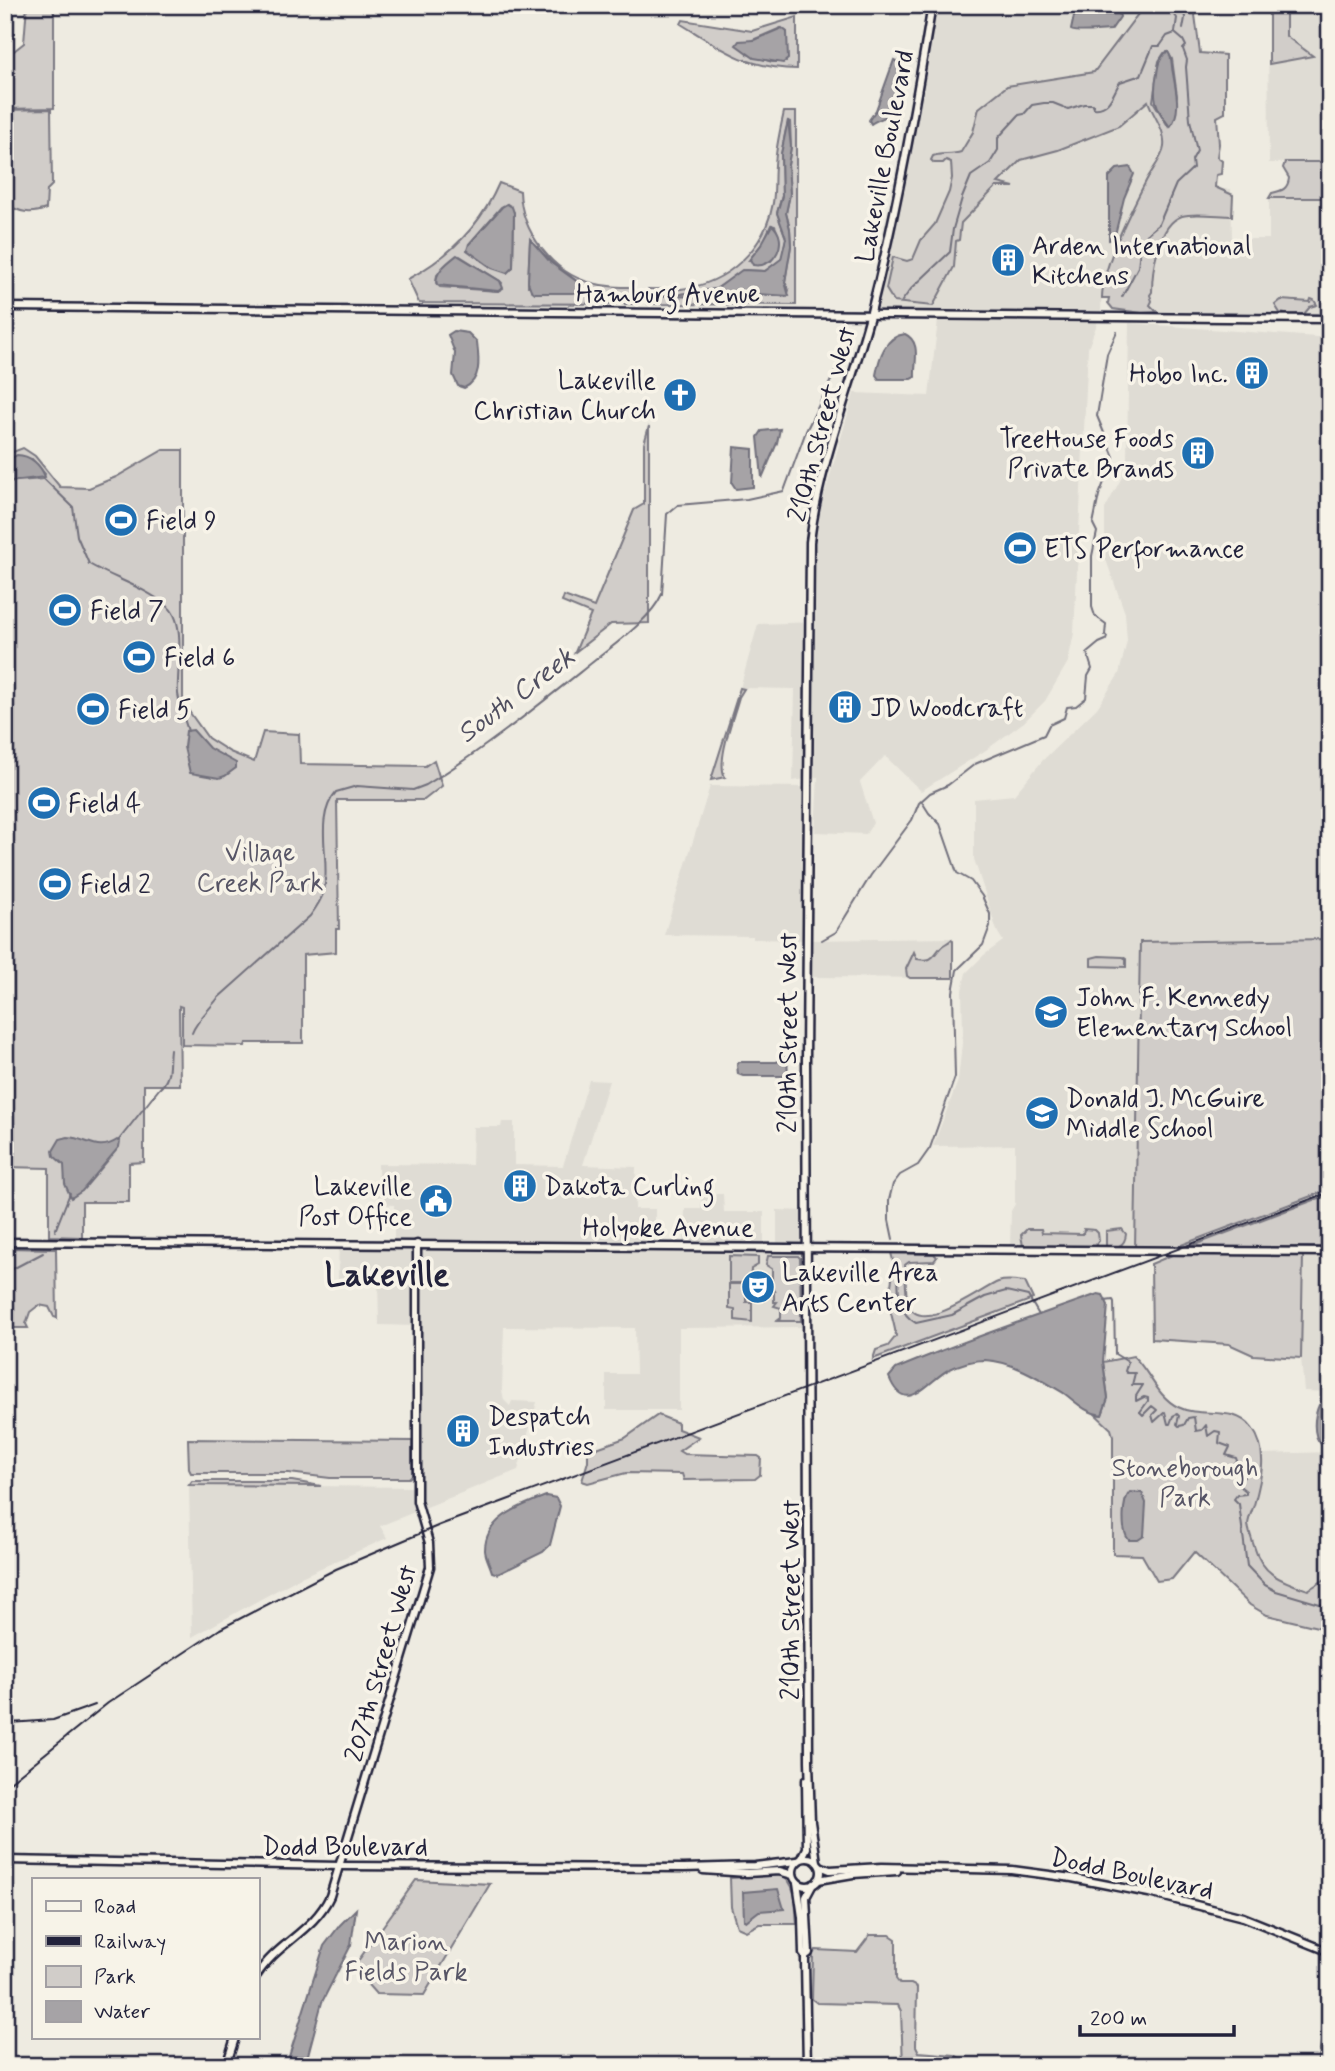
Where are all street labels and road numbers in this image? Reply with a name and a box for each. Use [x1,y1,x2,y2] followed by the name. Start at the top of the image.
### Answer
[849,47,923,265] street label: Lakeville Boulevard
[576,278,760,315] street label: Hamburg Avenue
[781,323,865,526] street label: 210th Street West
[772,933,806,1133] street label: 210th Street West
[583,1212,754,1246] street label: Holyoke Avenue
[775,1500,809,1700] street label: 210th Street West
[338,1561,426,1766] street label: 207th Street West
[262,1831,428,1865] street label: Dodd Boulevard
[1047,1841,1216,1909] street label: Dodd Boulevard

